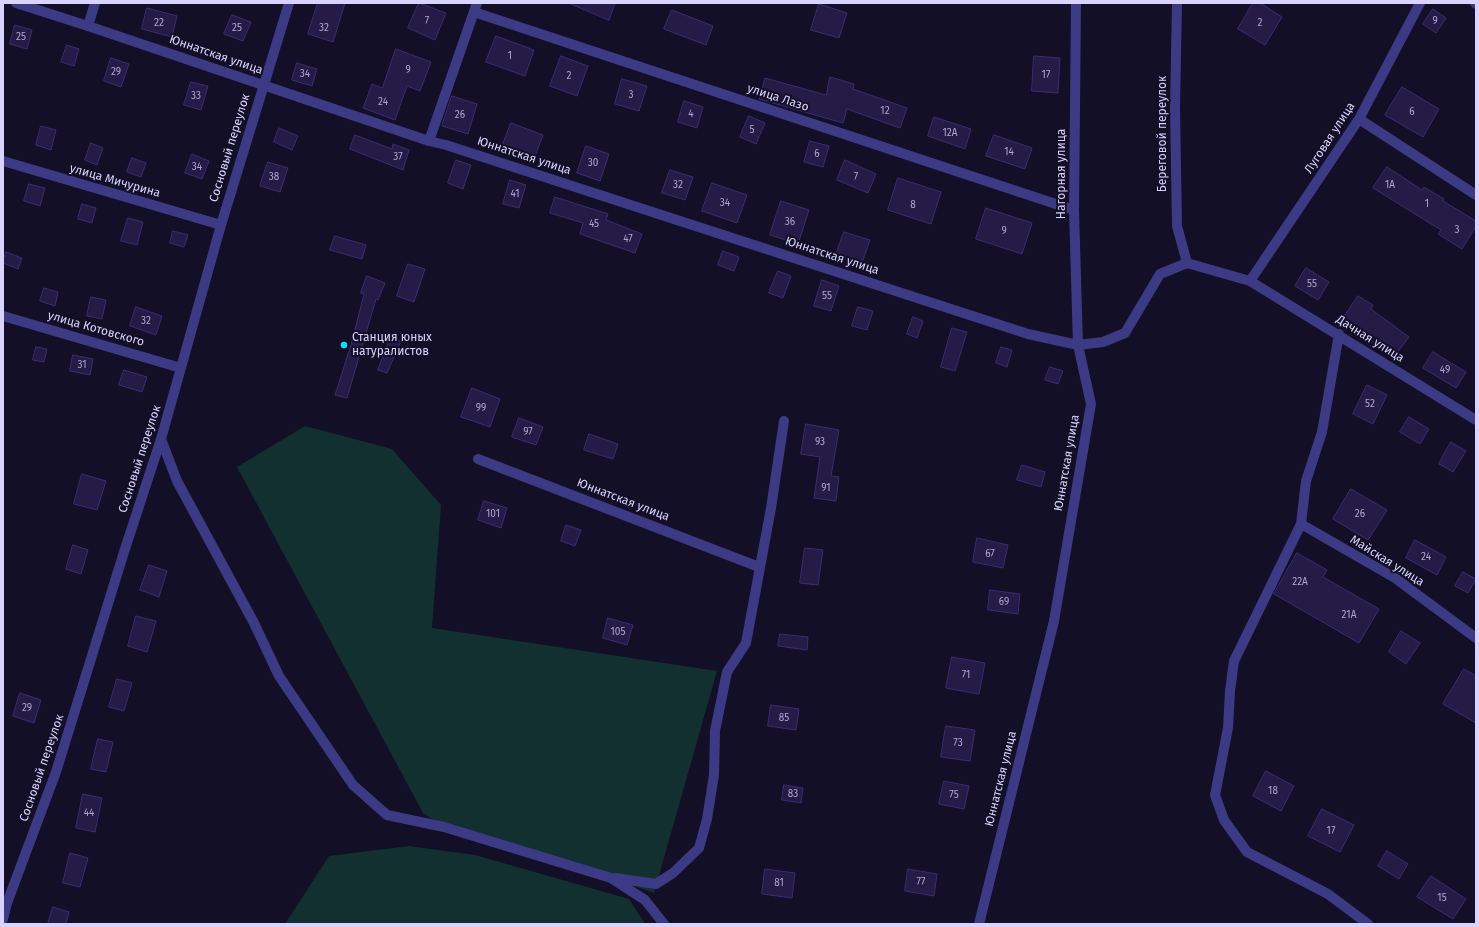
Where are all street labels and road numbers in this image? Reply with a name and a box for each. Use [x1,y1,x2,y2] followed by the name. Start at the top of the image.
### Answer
[167,32,265,78] street label: Юннатская улица
[1156,76,1170,192] street label: Береговой переулок
[745,81,811,115] street label: улица Лазо
[207,92,253,204] street label: Сосновый переулок
[1302,100,1358,176] street label: Луговая улица
[1055,129,1069,219] street label: Нагорная улица
[475,134,573,178] street label: Юннатская улица
[68,161,162,201] street label: улица Мичурина
[783,234,881,278] street label: Юннатская улица
[46,308,146,350] street label: улица Котовского
[1333,312,1407,366] street label: Дачная улица
[116,403,164,515] street label: Сосновый переулок
[1051,414,1083,512] street label: Юннатская улица
[575,476,671,524] street label: Юннатская улица
[1347,532,1427,590] street label: Майская улица
[17,712,67,824] street label: Сосновый переулок
[982,730,1020,828] street label: Юннатская улица

